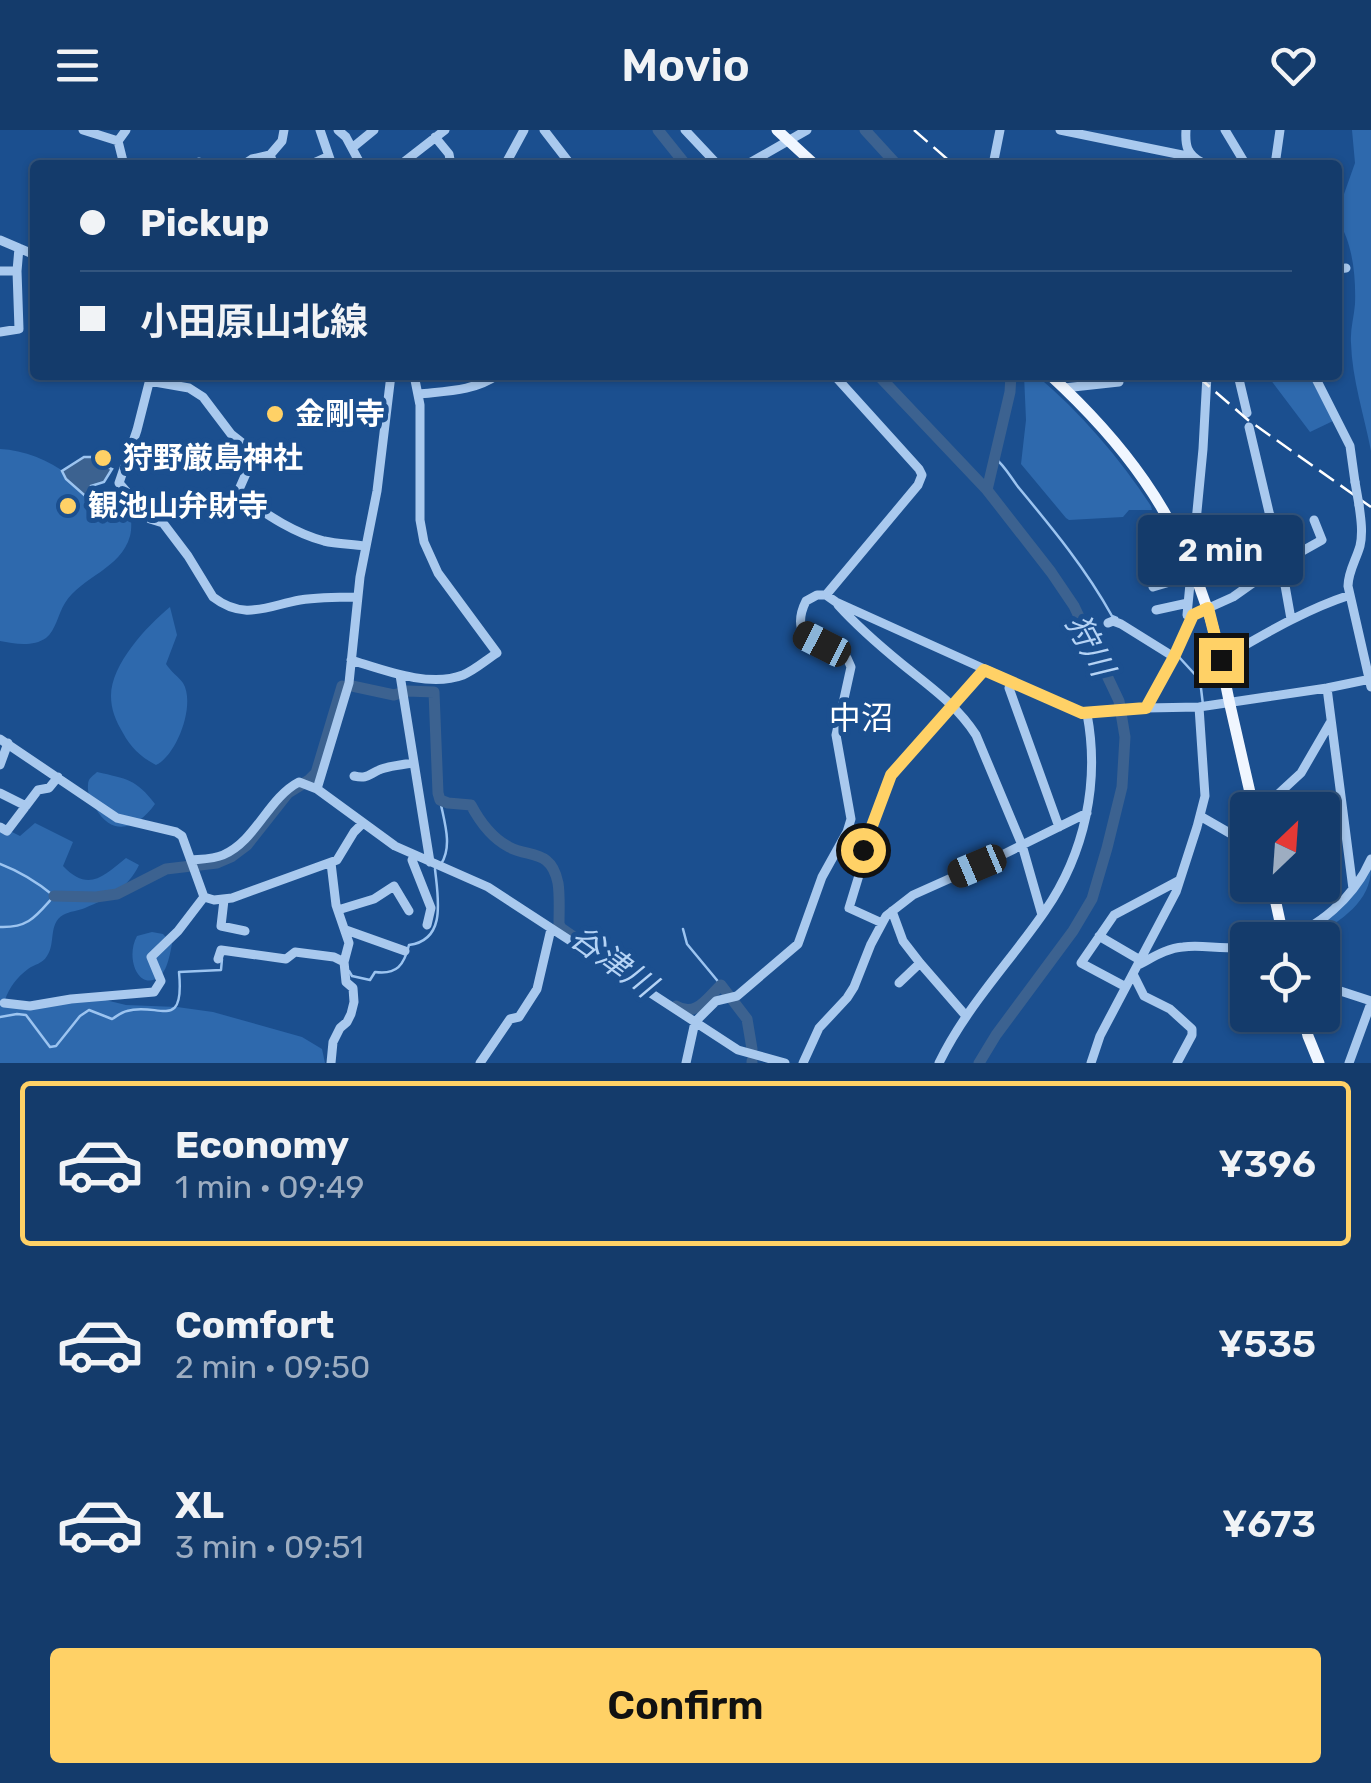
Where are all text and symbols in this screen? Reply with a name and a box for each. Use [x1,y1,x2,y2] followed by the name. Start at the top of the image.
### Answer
[50,38,105,93] icon: menu
[1266,38,1321,93] icon: heart
[621,39,750,92] text: Movio
[140,200,269,246] text: Pickup
[140,299,368,345] text: 小田原山北線
[295,396,385,432] place label: 金剛寺
[264,403,286,425] marker: 金剛寺
[123,440,303,476] place label: 狩野厳島神社
[92,447,114,469] marker: 狩野厳島神社
[88,488,268,524] place label: 観池山弁財寺
[57,495,79,517] marker: 観池山弁財寺
[1138,515,1304,585] callout: 2 min
[1178,531,1263,569] text: 2 min
[1058,608,1123,685] water label: 狩川
[788,617,856,671] car
[1199,638,1244,683] route end
[829,699,893,737] district label: 中沼
[1230,792,1340,902] north arrow
[1230,792,1340,1032] map controls
[841,828,886,873] route start
[944,840,1010,892] car
[563,917,665,1006] water label: 谷津川
[1230,922,1340,1032] button: locate
[55,1119,145,1209] icon: car
[175,1122,349,1168] text: Economy
[1218,1141,1316,1187] text: ¥396
[175,1168,364,1206] text: 1 min · 09:49
[55,1299,145,1389] icon: car
[175,1302,334,1348] text: Comfort
[1218,1321,1316,1367] text: ¥535
[175,1348,370,1386] text: 2 min · 09:50
[55,1479,145,1569] icon: car
[175,1482,224,1528] text: XL
[1222,1501,1316,1547] text: ¥673
[175,1528,364,1566] text: 3 min · 09:51
[50,1648,1321,1763] button: Confirm

